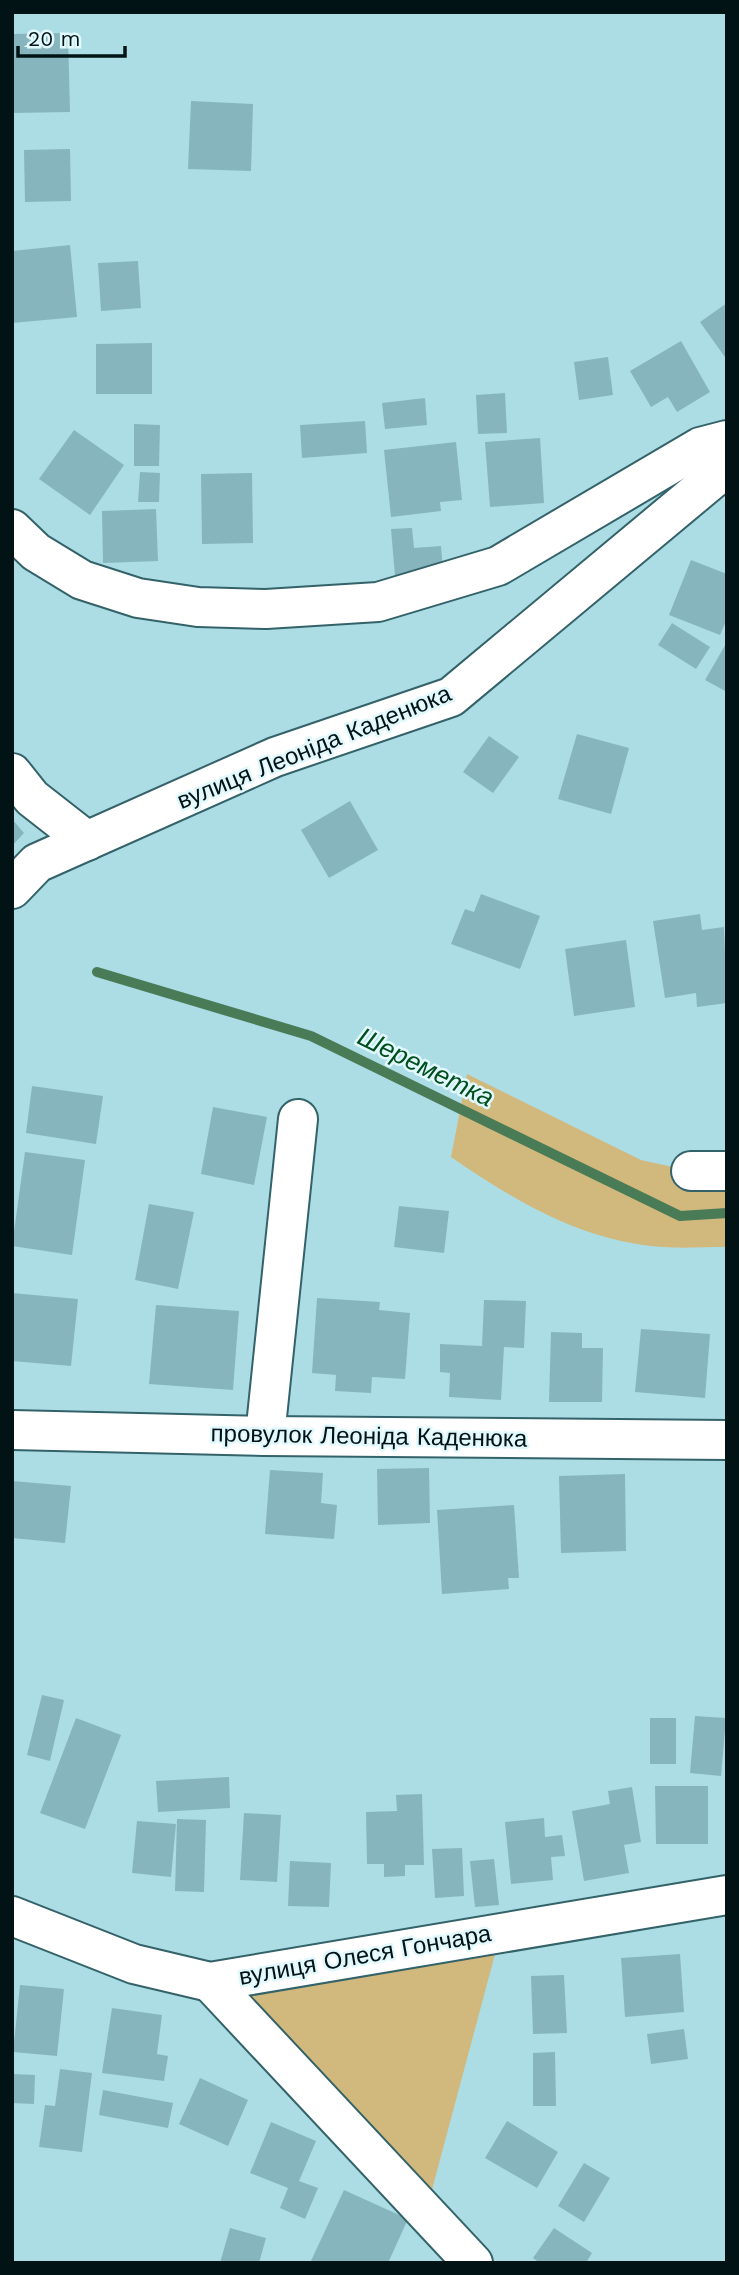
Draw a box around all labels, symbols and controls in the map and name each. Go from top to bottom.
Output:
scale bar [18,14,124,58]
text: 20 m [28,26,80,51]
street label: вулиця Леоніда Каденюка [173,679,456,815]
water label: Шереметка [353,1021,499,1113]
street label: провулок Леоніда Каденюка [210,1419,528,1453]
street label: вулиця Олеся Гончара [237,1919,494,1991]

